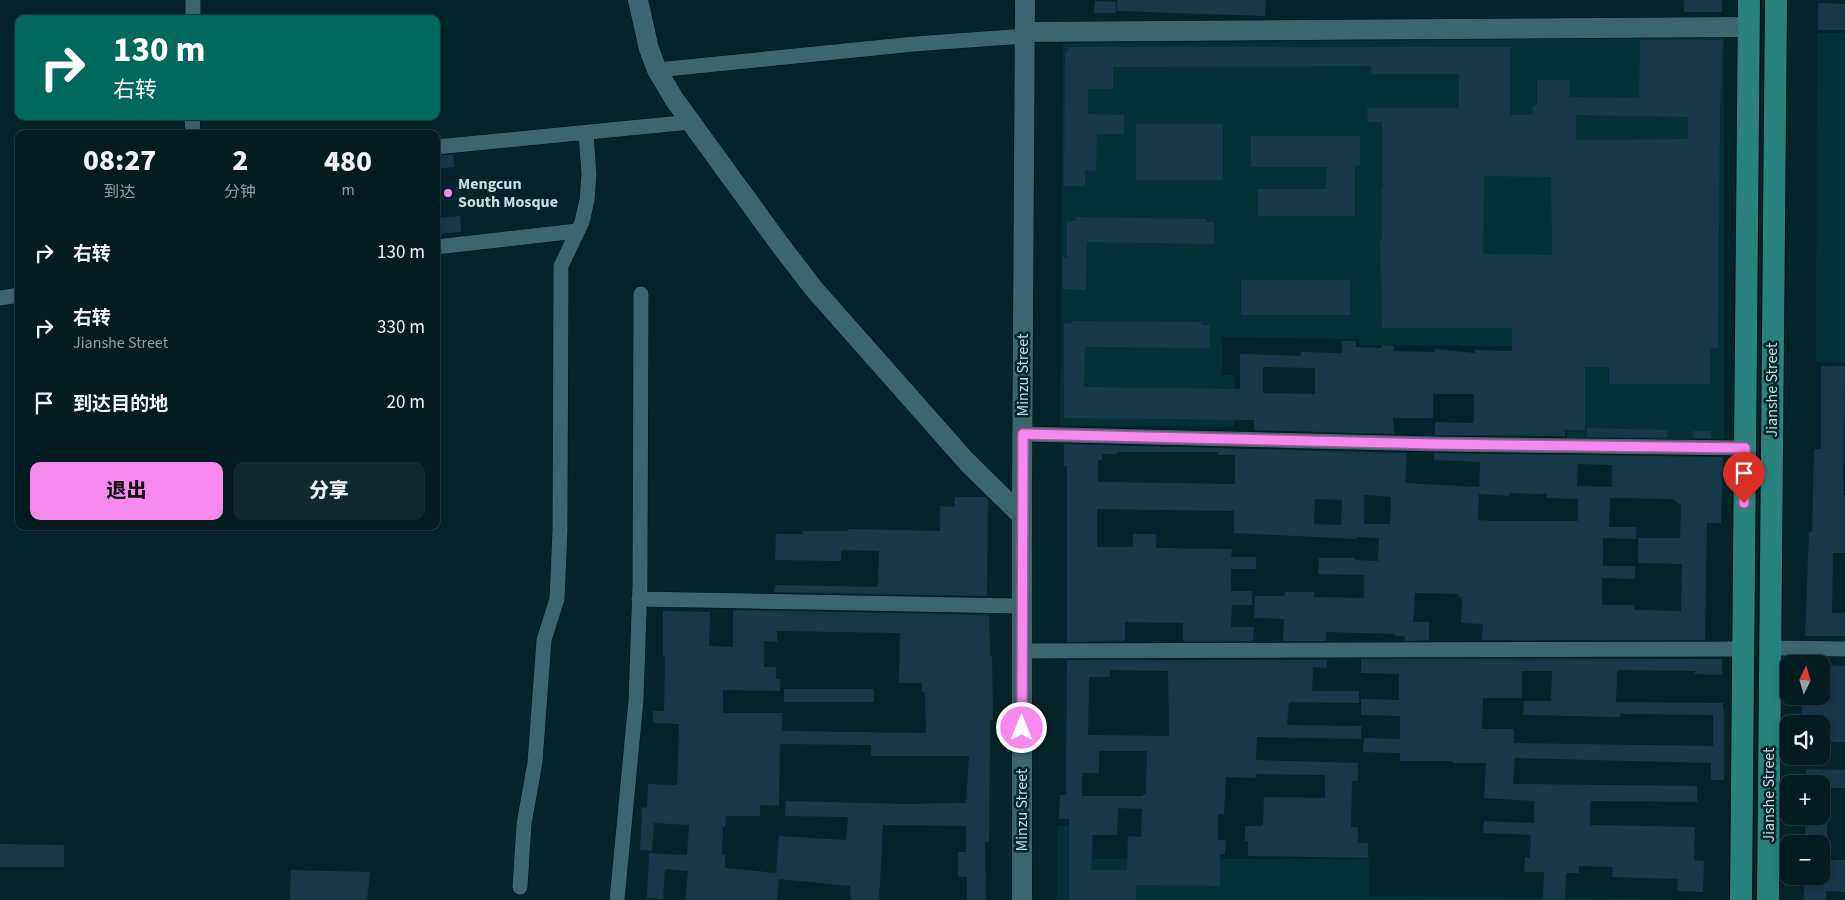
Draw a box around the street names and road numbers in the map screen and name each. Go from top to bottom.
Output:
street label: Minzu Street [1012,333,1034,416]
street label: Jianshe Street [1761,342,1783,438]
street label: Jianshe Street [1758,747,1780,843]
street label: Minzu Street [1011,768,1033,851]

